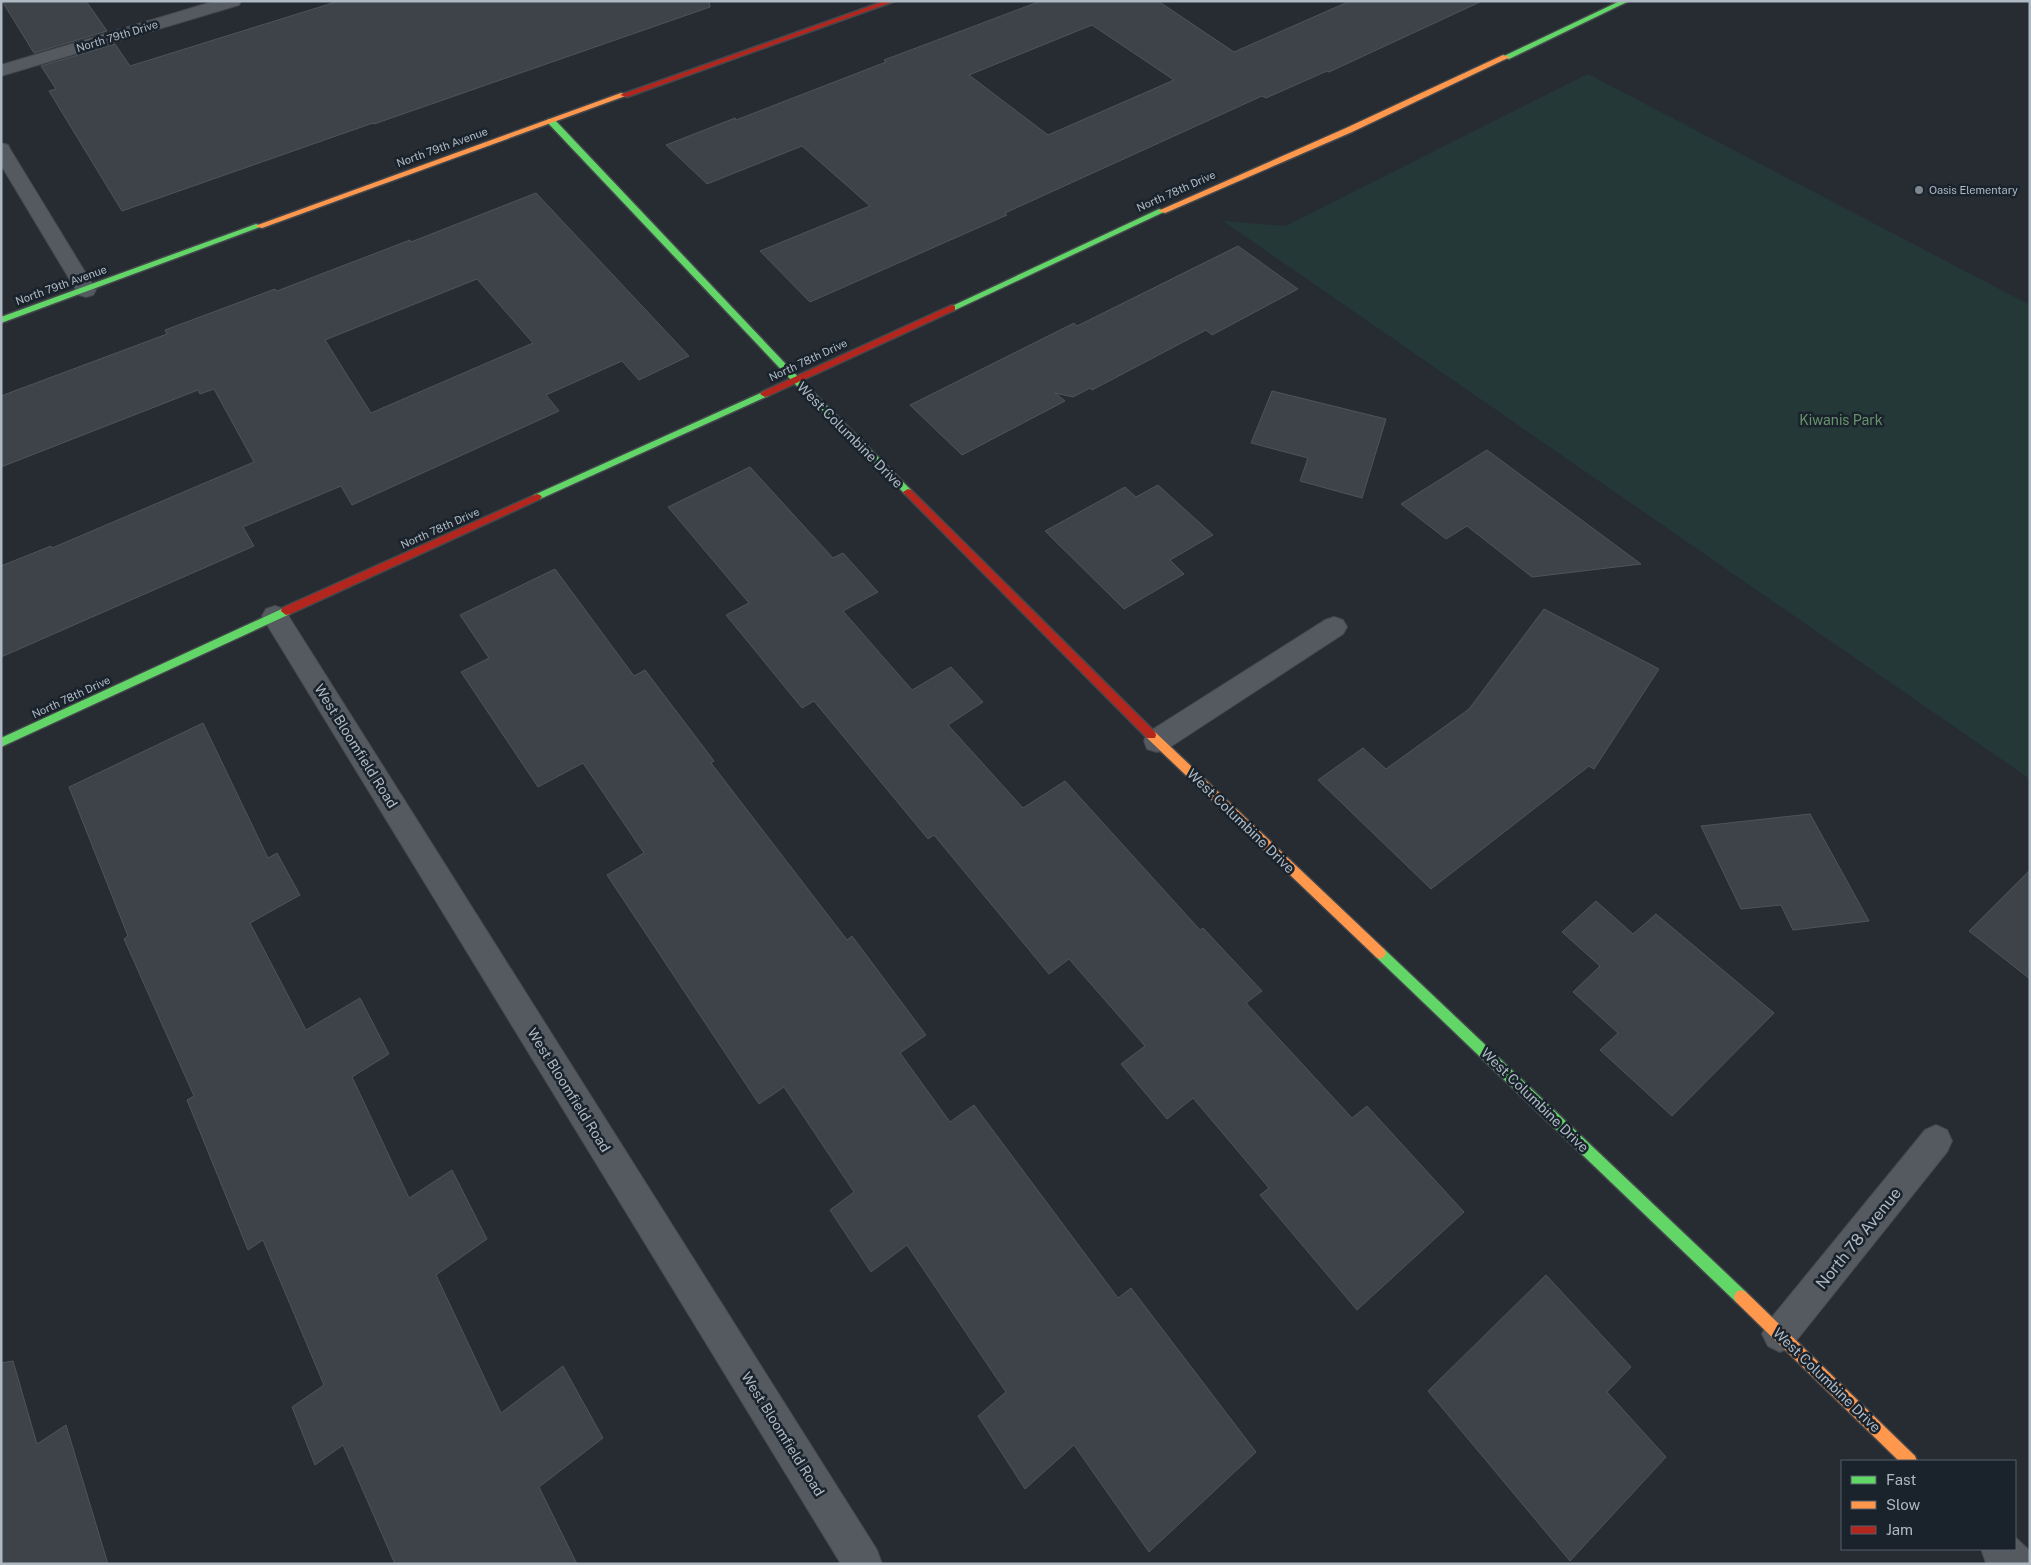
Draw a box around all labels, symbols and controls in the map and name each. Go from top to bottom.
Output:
street label: North 79th Drive [75,18,159,54]
street label: North 79th Avenue [395,125,489,169]
street label: North 78th Drive [1135,168,1217,214]
marker: Oasis Elementary [1913,184,1925,196]
place label: Oasis Elementary [1929,184,2018,196]
street label: North 79th Avenue [14,263,108,307]
street label: North 78th Drive [767,337,849,383]
street label: West Columbine Drive [794,379,906,491]
park label: Kiwanis Park [1799,412,1883,428]
street label: North 78th Drive [399,505,481,551]
street label: North 78th Drive [30,674,112,720]
street label: West Bloomfield Road [311,681,401,811]
street label: West Columbine Drive [1184,766,1298,876]
street label: West Bloomfield Road [524,1025,614,1155]
street label: West Columbine Drive [1478,1045,1592,1155]
street label: North 78 Avenue [1812,1184,1905,1293]
street label: West Columbine Drive [1770,1325,1884,1435]
street label: West Bloomfield Road [738,1369,828,1499]
legend [1841,1460,2016,1550]
text: Fast [1886,1471,1916,1488]
text: Slow [1886,1496,1921,1513]
text: Jam [1886,1521,1913,1538]

